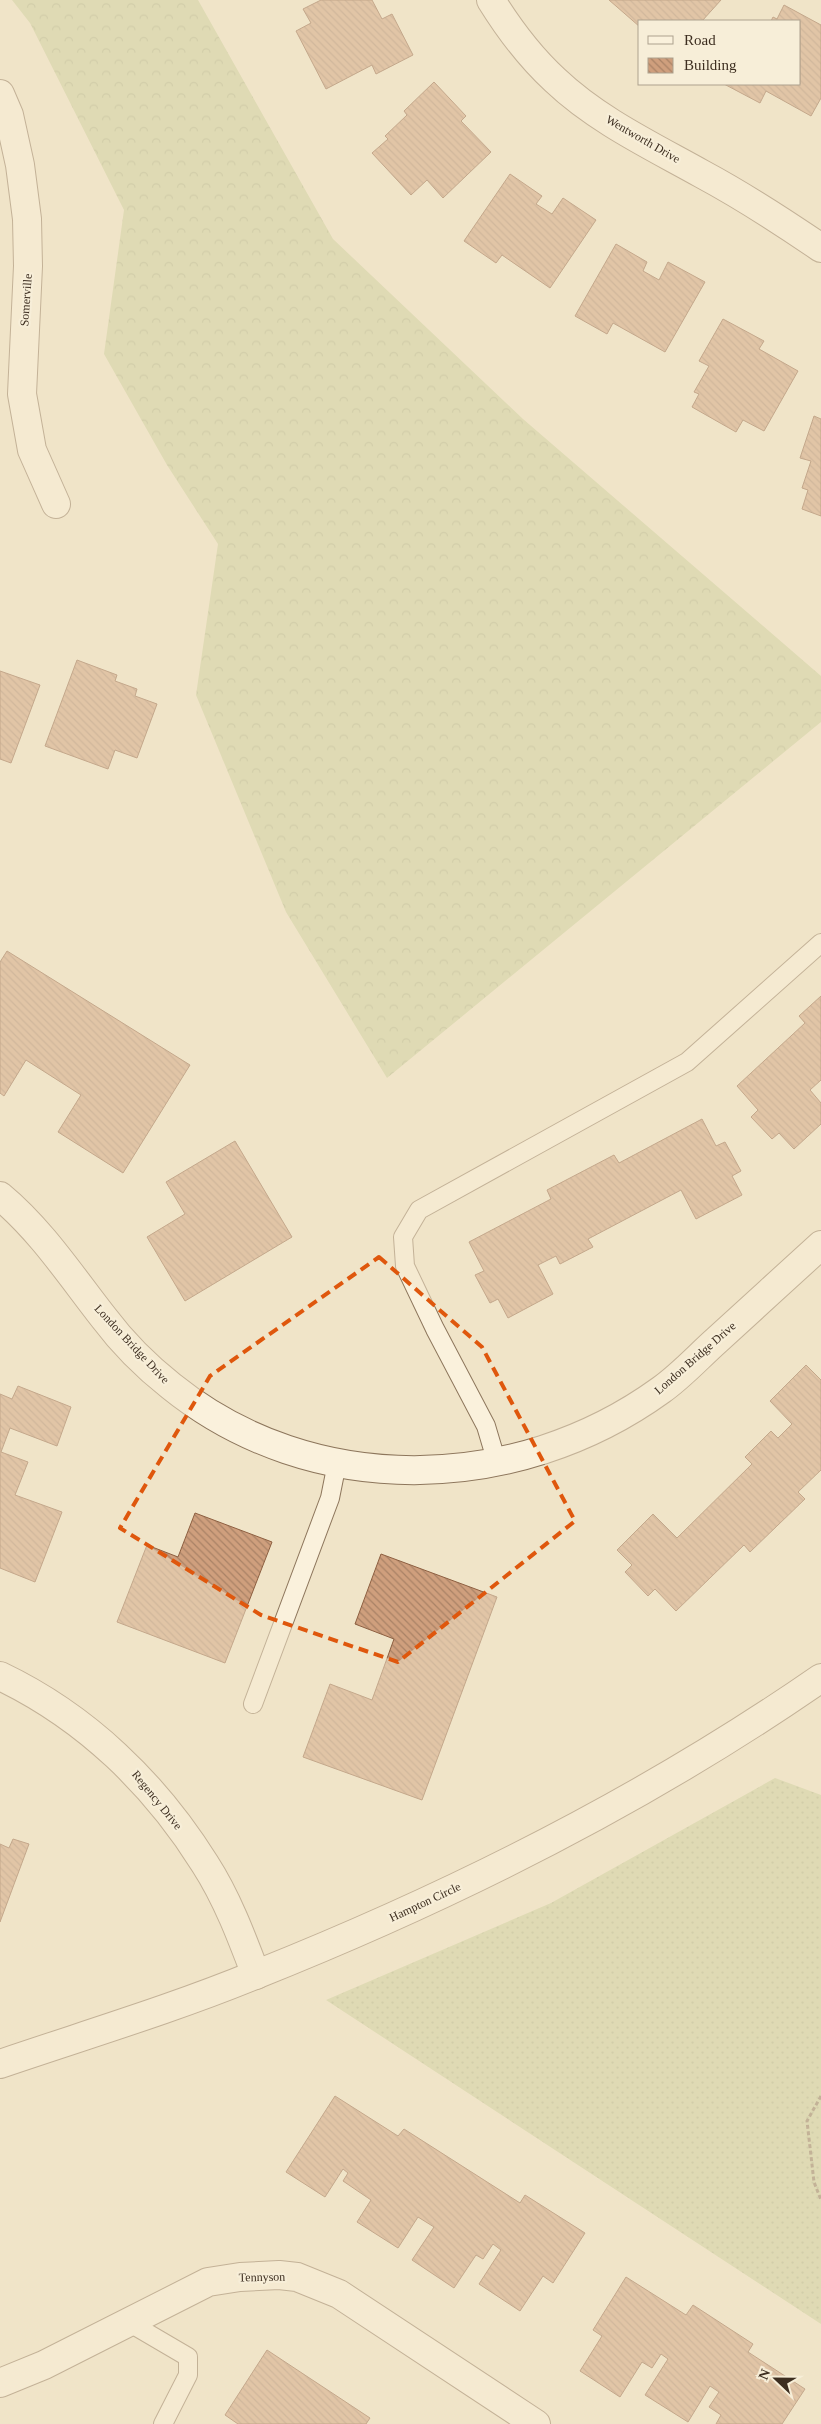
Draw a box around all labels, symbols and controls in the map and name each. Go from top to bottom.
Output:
legend [638,20,801,85]
text: Road [684,32,716,48]
text: Building [684,57,737,73]
street label: Wentworth Drive [603,112,683,166]
street label: Somerville [17,273,35,327]
street label: London Bridge Drive [92,1301,172,1387]
street label: London Bridge Drive [651,1319,739,1397]
street label: Regency Drive [129,1767,185,1833]
street label: Hampton Circle [387,1879,463,1925]
street label: Tennyson [239,2270,285,2284]
north arrow [751,2354,801,2404]
text: N [756,2367,773,2382]

